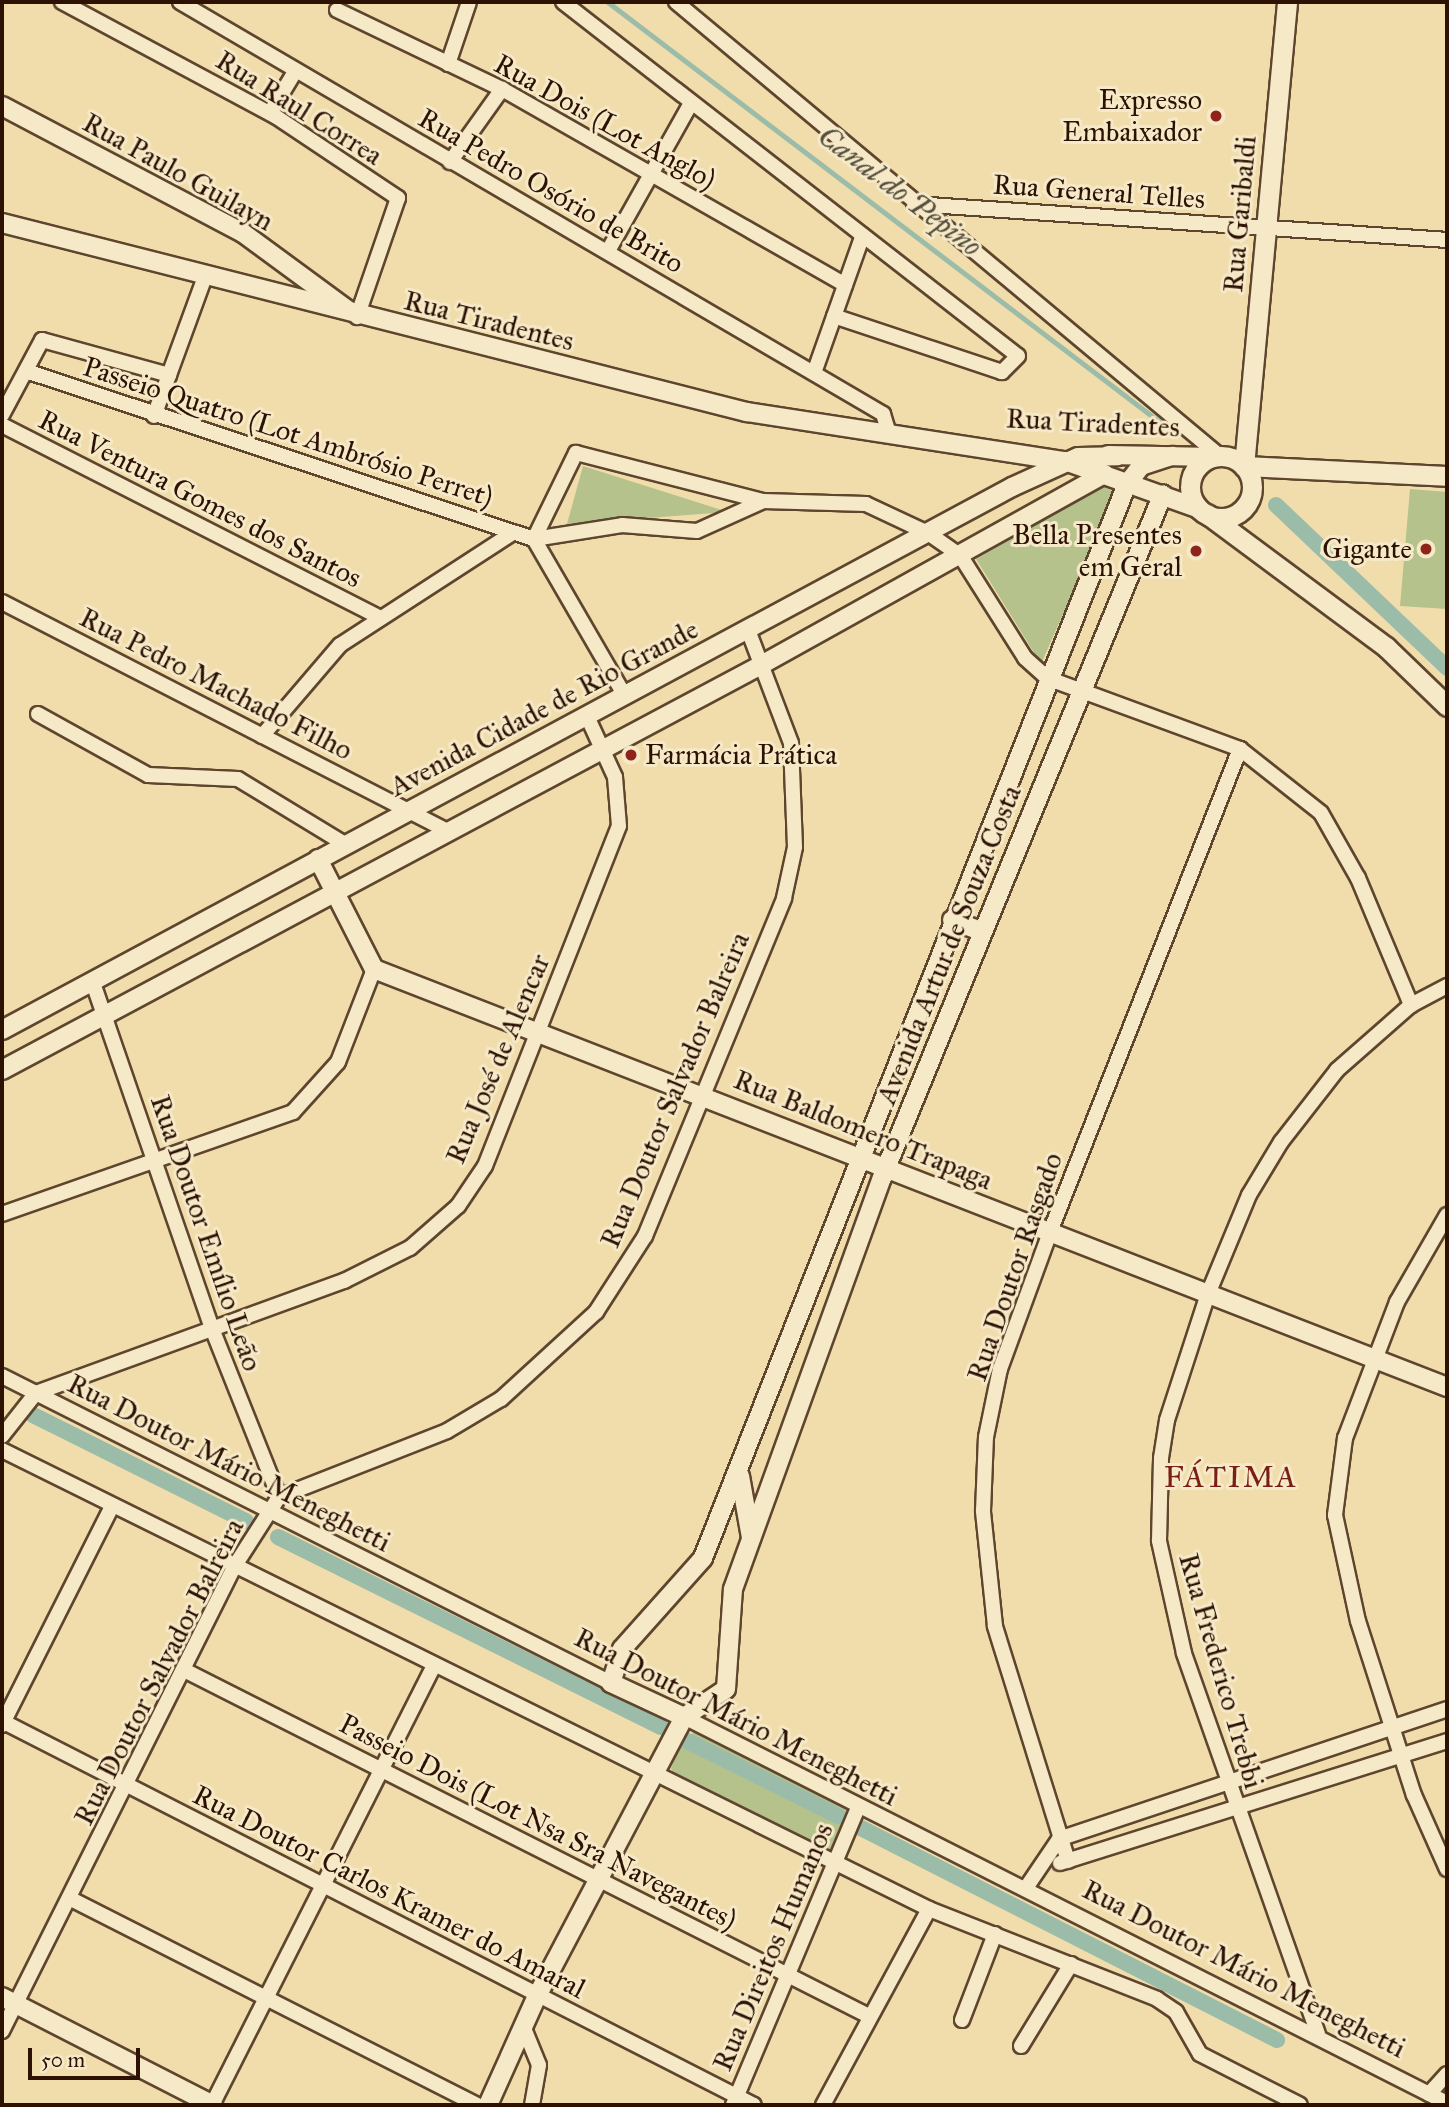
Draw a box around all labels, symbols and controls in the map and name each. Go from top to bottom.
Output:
street label: Rua Raul Correa [210,43,388,173]
street label: Rua Dois (Lot Anglo) [488,47,722,197]
place label: Expresso Embaixador [1062,83,1202,149]
street label: Rua Pedro Osório de Brito [412,101,690,281]
street label: Rua Paulo Guilayn [77,106,279,238]
marker: Expresso Embaixador [1208,108,1224,124]
water label: Canal do Pepino [811,118,989,264]
street label: Rua Garibaldi [1216,134,1264,294]
street label: Rua General Telles [992,168,1206,216]
street label: Rua Tiradentes [401,284,577,358]
street label: Passeio Quatro (Lot Ambrósio Perret) [79,350,497,514]
street label: Rua Tiradentes [1005,402,1181,444]
street label: Rua Ventura Gomes dos Santos [33,403,367,595]
place label: Bella Presentes em Geral [1012,518,1182,584]
place label: Gigante [1322,532,1412,566]
marker: Gigante [1418,541,1434,557]
marker: Bella Presentes em Geral [1188,543,1204,559]
street label: Rua Pedro Machado Filho [74,601,358,767]
street label: Avenida Cidade de Rio Grande [384,612,704,804]
place label: Farmácia Prática [645,738,837,772]
marker: Farmácia Prática [623,747,639,763]
street label: Avenida Artur de Souza Costa [870,781,1028,1109]
street label: Rua Doutor Salvador Balreira [593,927,757,1253]
street label: Rua José de Alencar [439,949,557,1169]
street label: Rua Baldomero Trapaga [729,1063,997,1197]
street label: Rua Doutor Emílio Leão [143,1091,269,1375]
street label: Rua Doutor Rasgado [960,1148,1070,1386]
street label: Rua Doutor Mário Meneghetti [62,1367,396,1559]
district label: FÁTIMA [1165,1459,1297,1495]
street label: Rua Doutor Salvador Balreira [67,1513,251,1831]
street label: Rua Frederico Trebbi [1171,1550,1271,1792]
street label: Rua Doutor Mário Meneghetti [569,1621,903,1813]
street label: Passeio Dois (Lot Nsa Sra Navegantes) [334,1707,742,1937]
street label: Rua Doutor Carlos Kramer do Amaral [187,1778,591,2006]
street label: Rua Direitos Humanos [706,1818,840,2076]
street label: Rua Doutor Mário Meneghetti [1077,1873,1411,2065]
scale bar [32,2034,144,2078]
text: 50 m [41,2047,85,2073]

